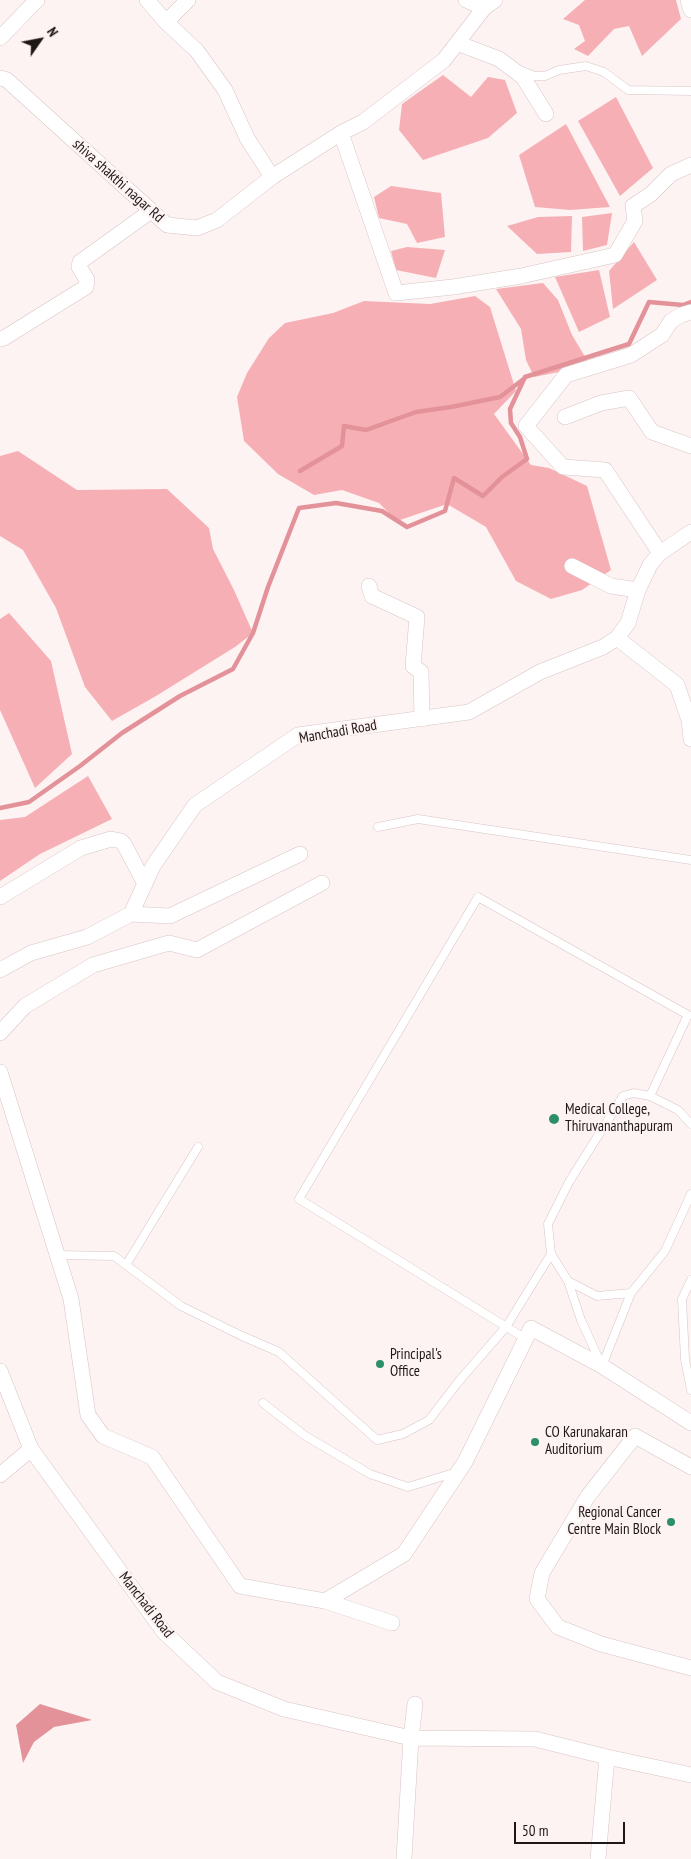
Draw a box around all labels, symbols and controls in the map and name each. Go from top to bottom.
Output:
north arrow [15,15,65,65]
text: N [43,24,62,40]
street label: shiva shakthi nagar Rd [69,135,167,227]
street label: Manchadi Road [298,716,378,748]
place label: Medical College, Thiruvananthapuram [565,1101,673,1136]
marker: Medical College, Thiruvananthapuram [547,1112,561,1126]
place label: Principal's Office [390,1346,442,1381]
marker: Principal's Office [374,1358,386,1370]
place label: CO Karunakaran Auditorium [545,1424,628,1459]
marker: CO Karunakaran Auditorium [529,1436,541,1448]
place label: Regional Cancer Centre Main Block [567,1504,661,1539]
marker: Regional Cancer Centre Main Block [665,1516,677,1528]
street label: Manchadi Road [115,1568,177,1642]
scale bar [516,1812,627,1844]
text: 50 m [522,1821,548,1840]

